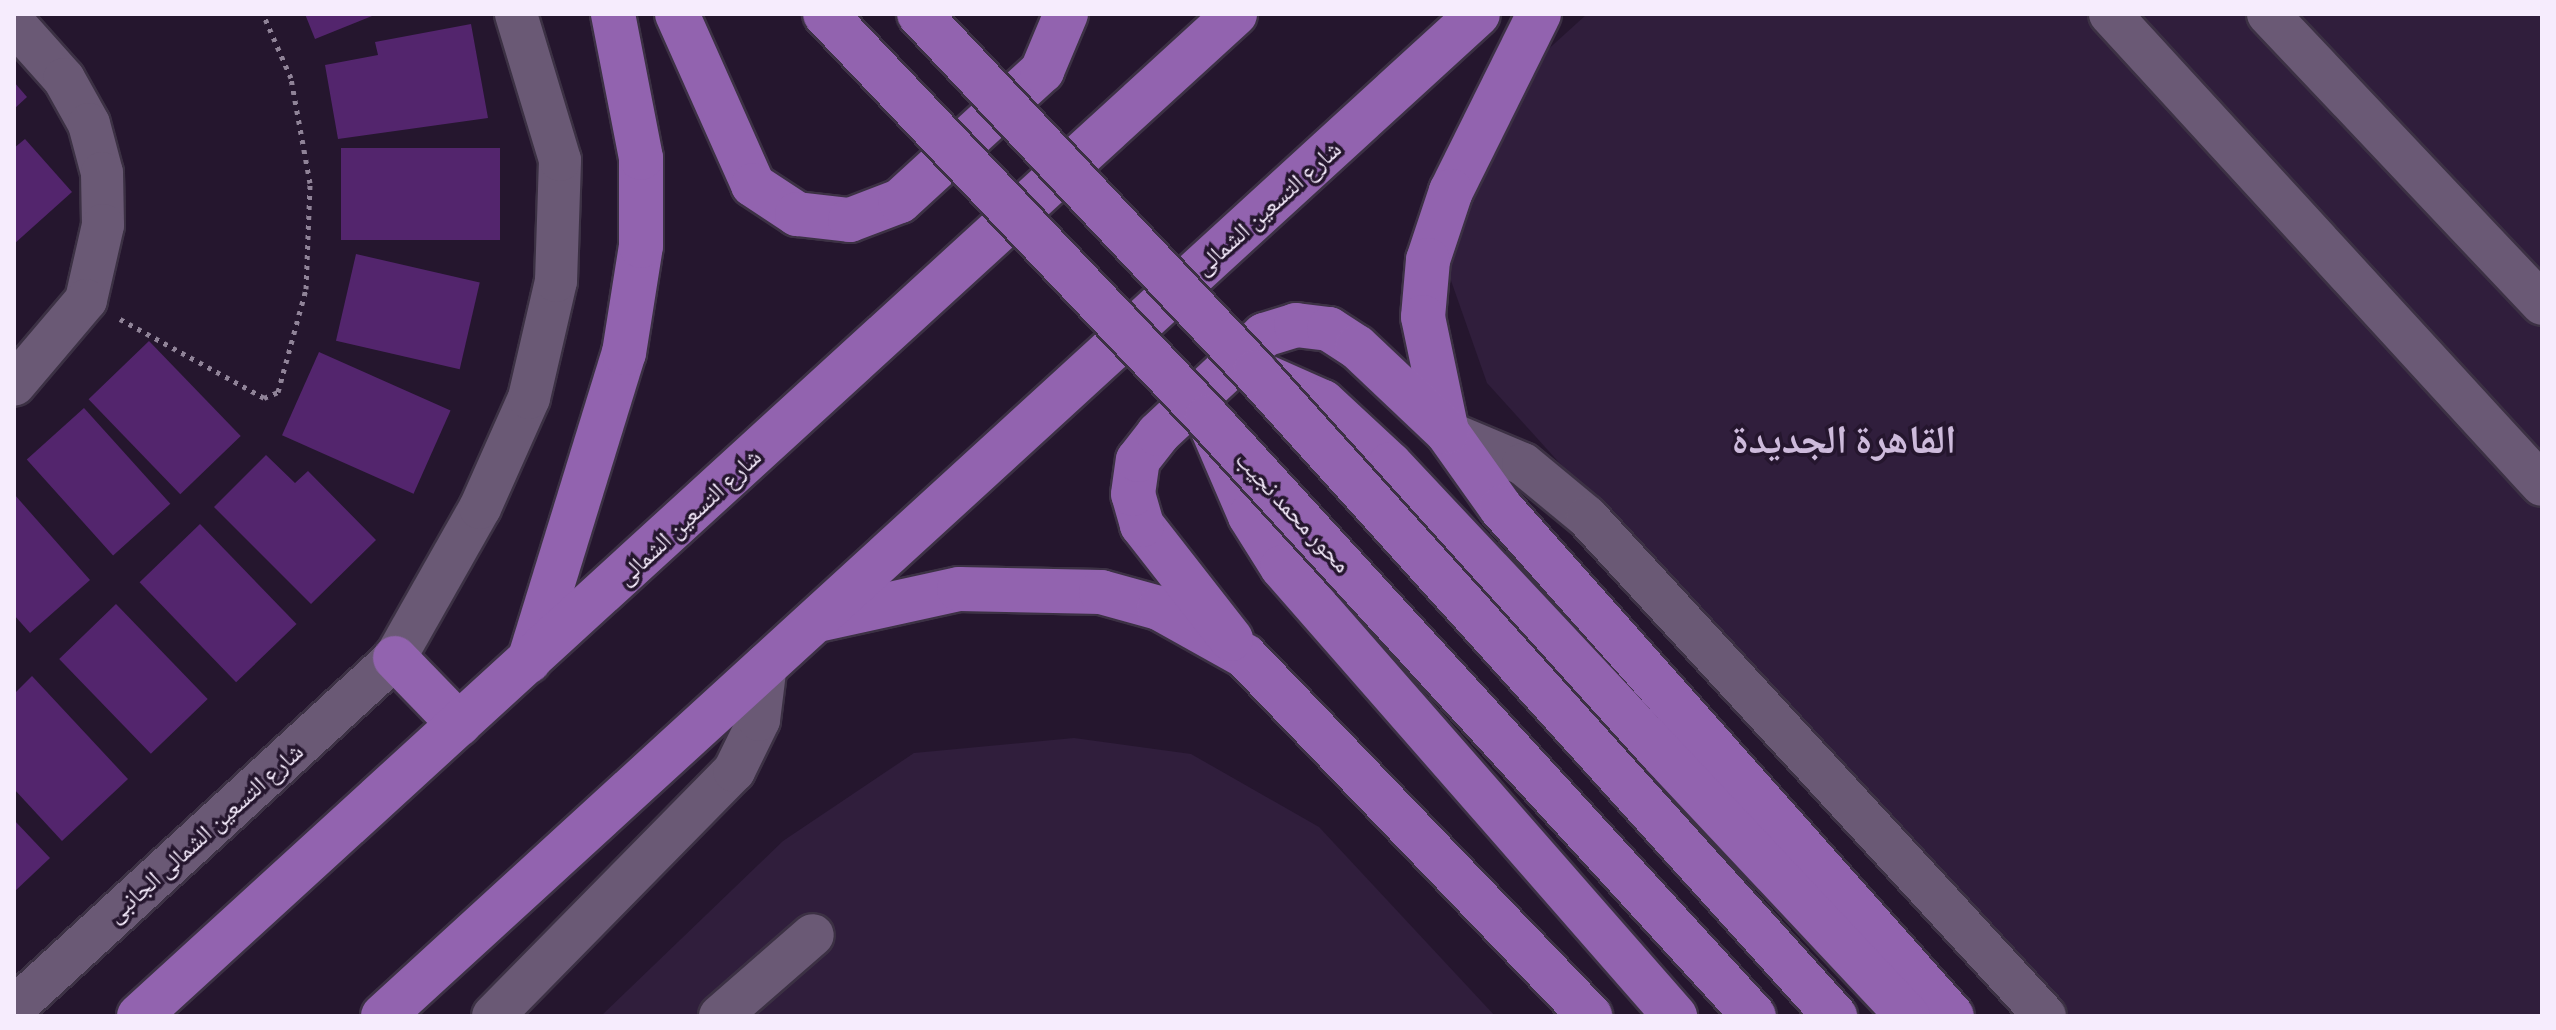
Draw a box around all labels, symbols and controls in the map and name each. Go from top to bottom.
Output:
street label: شارع التسعين الشمالى [1188,134,1346,280]
district label: القاهرة الجديدة [1732,413,1956,461]
street label: شارع التسعين الشمالى [610,442,766,590]
street label: محور محمد نجيب [1230,444,1358,578]
street label: شارع التسعين الشمالى الجانبى [100,736,308,928]

